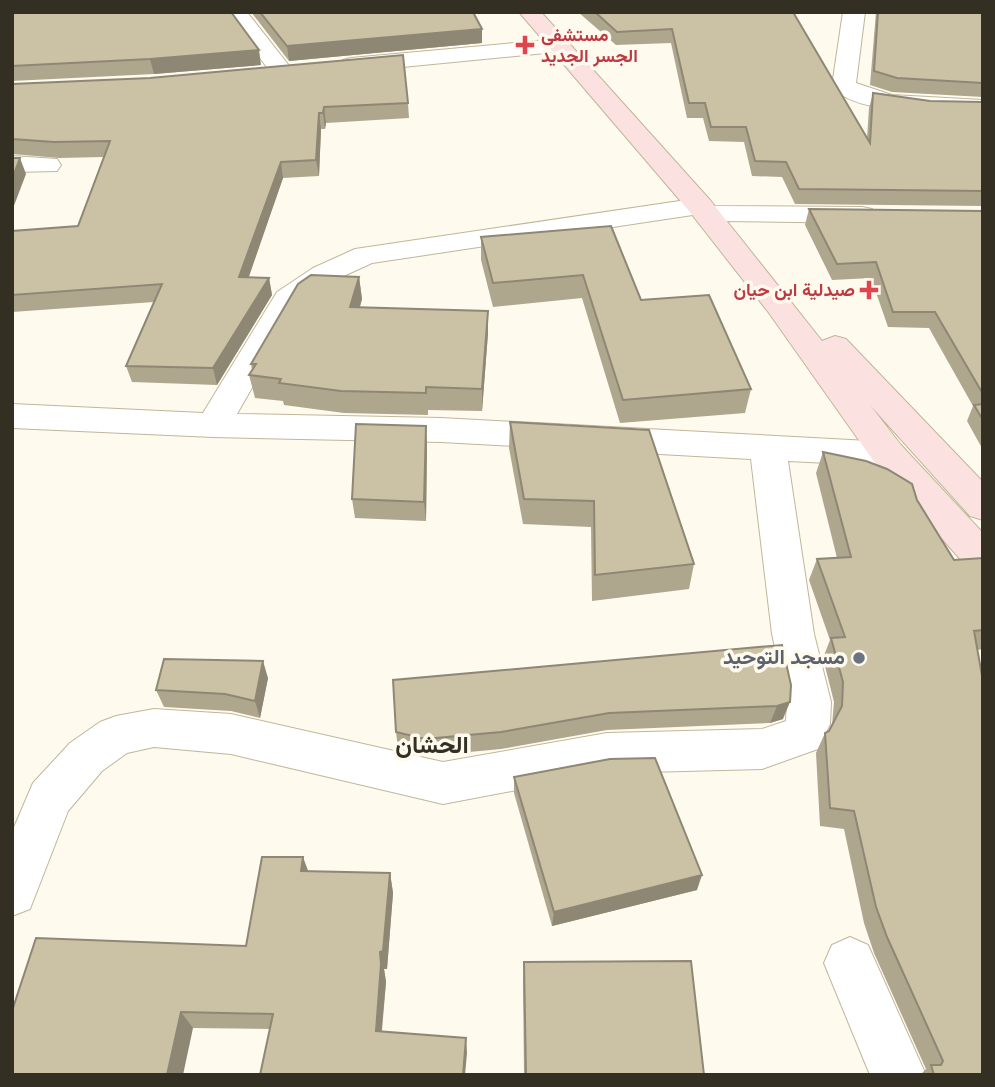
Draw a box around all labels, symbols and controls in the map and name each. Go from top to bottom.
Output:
place label: مستشفى الجسر الجديد [541,22,638,70]
marker: مستشفى الجسر الجديد [515,35,535,55]
place label: صيدلية ابن حيان [733,277,855,304]
marker: صيدلية ابن حيان [861,282,877,298]
place label: مسجد التوحيد [723,642,845,674]
marker: مسجد التوحيد [851,650,867,666]
district label: الحشان [395,728,469,764]

